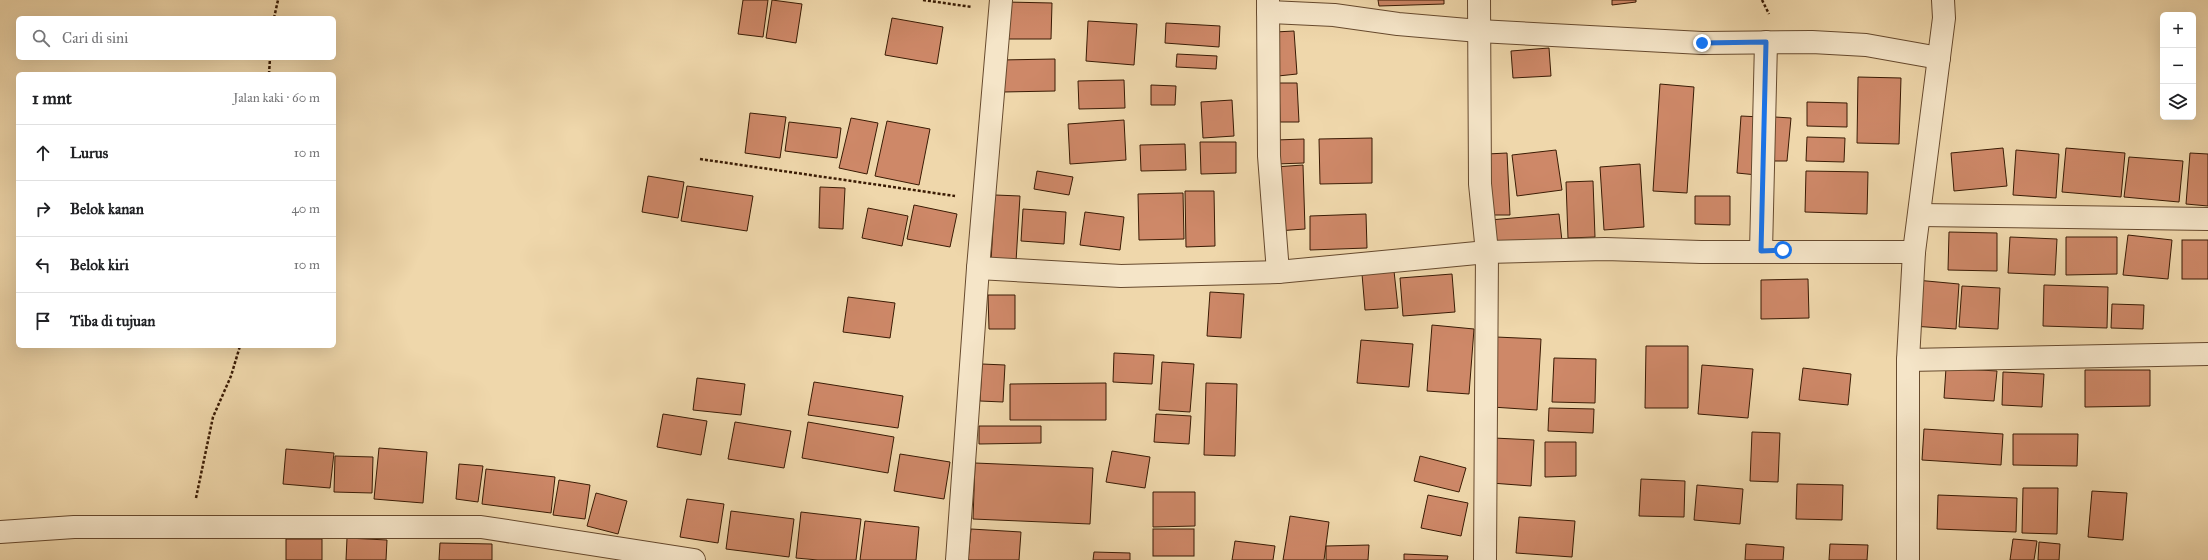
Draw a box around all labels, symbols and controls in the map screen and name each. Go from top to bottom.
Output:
map controls [2160,12,2196,120]
button: + [2160,12,2196,48]
search box [16,16,336,60]
icon: search [30,27,52,49]
text: Cari di sini [62,29,128,47]
route end [1693,34,1711,52]
button: − [2160,48,2196,84]
button: layers [2160,84,2196,120]
text: 1 mnt [32,88,72,109]
text: Jalan kaki · 60 m [233,90,320,106]
icon: ahead [32,142,54,164]
text: Lurus [70,144,108,162]
text: 10 m [294,145,320,161]
icon: right [32,198,54,220]
text: Belok kanan [70,200,144,218]
text: 40 m [291,201,320,217]
route start [1774,241,1792,259]
icon: left [32,254,54,276]
text: Belok kiri [70,256,129,274]
text: 10 m [294,257,320,273]
icon: arrive [32,310,54,332]
text: Tiba di tujuan [70,312,155,330]

